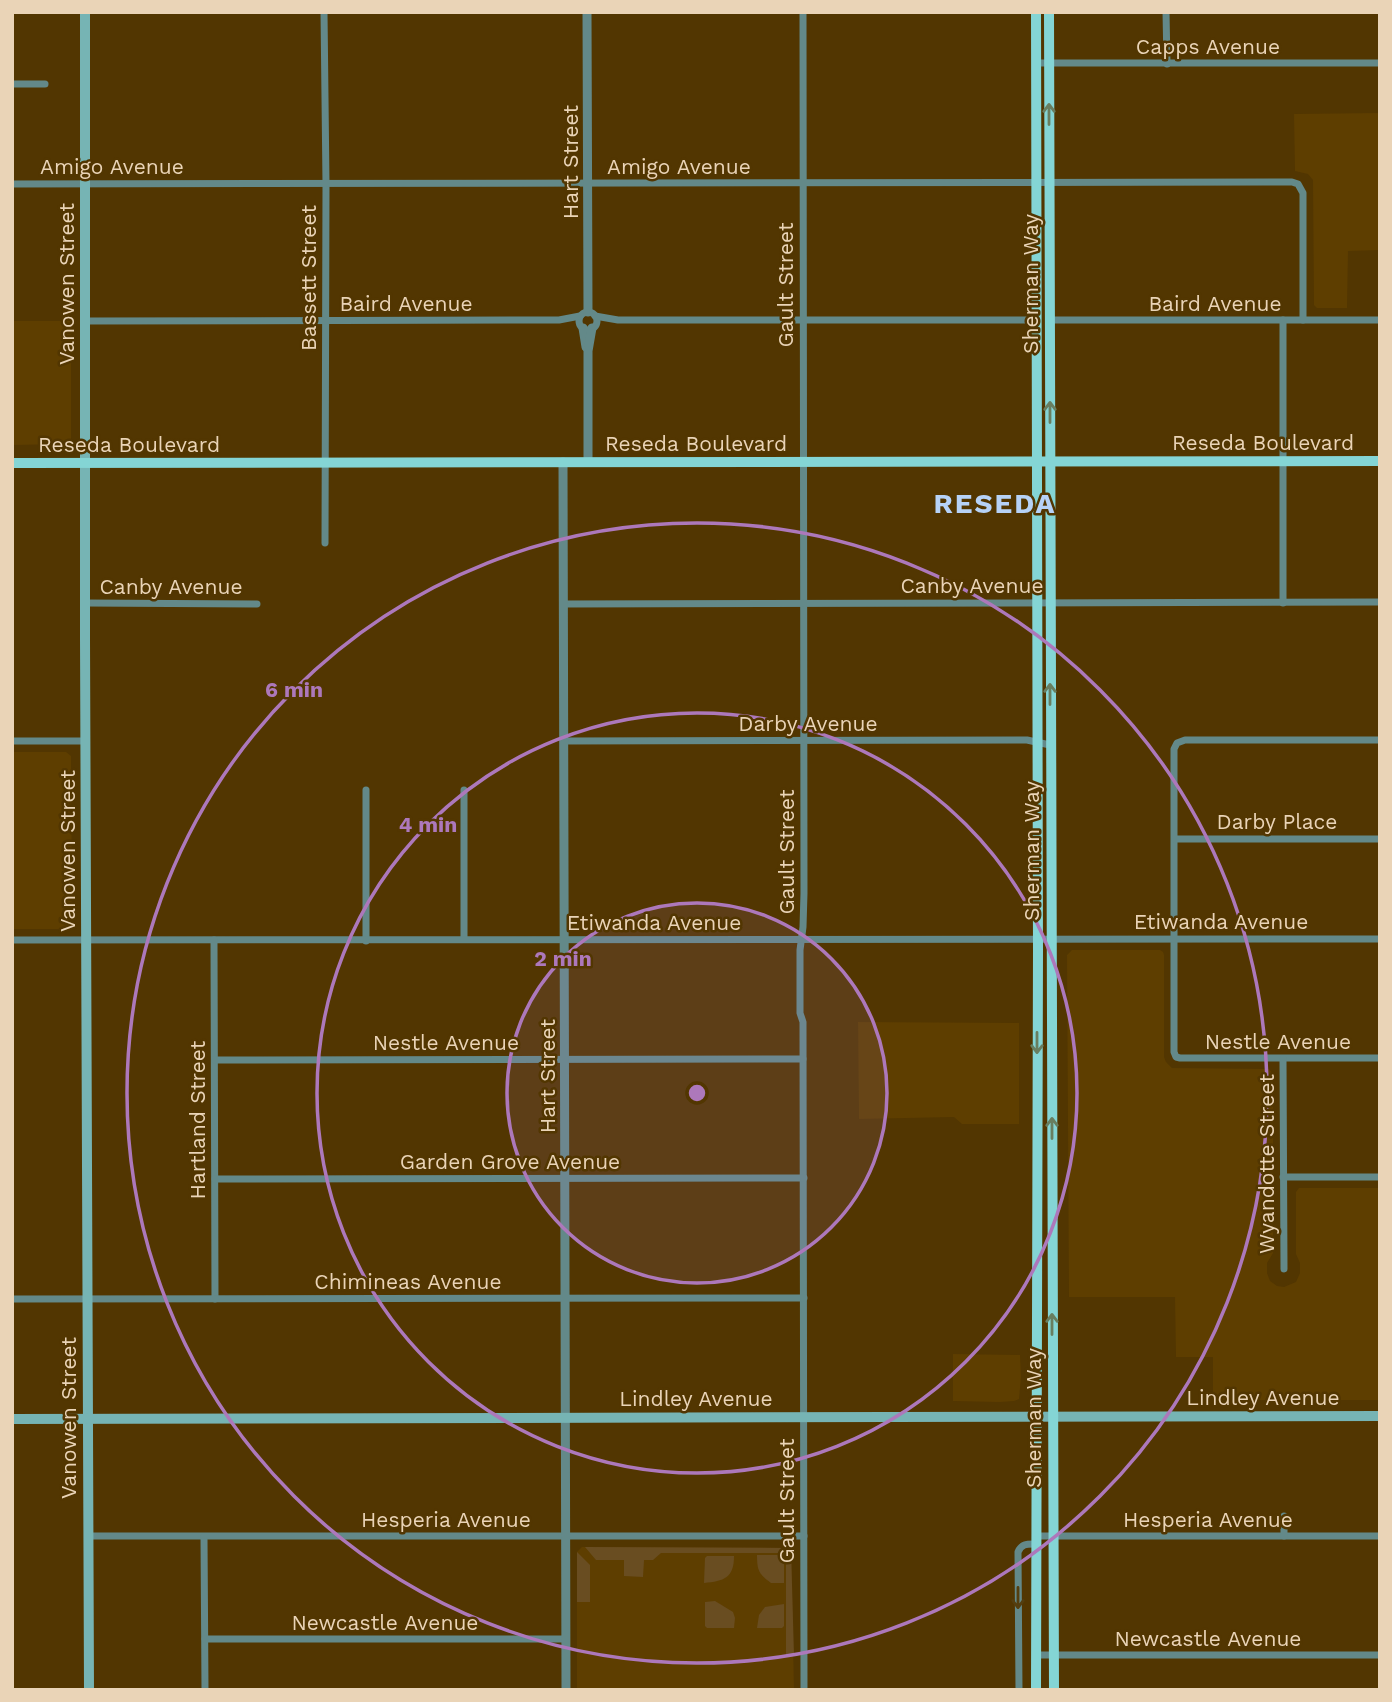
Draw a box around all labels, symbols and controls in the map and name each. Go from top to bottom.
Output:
street label: Capps Avenue [1136,34,1280,59]
one-way arrow [1042,103,1056,126]
street label: Hart Street [558,105,583,219]
street label: Amigo Avenue [40,154,184,179]
street label: Amigo Avenue [607,154,751,179]
street label: Vanowen Street [54,203,79,365]
street label: Bassett Street [296,205,321,351]
street label: Sherman Way [1018,214,1043,354]
street label: Gault Street [773,222,798,348]
street label: Baird Avenue [339,291,473,316]
street label: Baird Avenue [1148,291,1282,316]
one-way arrow [1043,401,1057,424]
street label: Reseda Boulevard [1172,430,1354,455]
street label: Reseda Boulevard [605,431,787,456]
street label: Reseda Boulevard [38,432,220,457]
district label: RESEDA [933,487,1057,520]
street label: Canby Avenue [900,573,1044,598]
street label: Canby Avenue [99,574,243,599]
text: 6 min [265,677,323,702]
one-way arrow [1043,683,1057,706]
street label: Darby Avenue [738,711,878,736]
street label: Vanowen Street [55,770,80,932]
street label: Sherman Way [1019,781,1044,921]
street label: Gault Street [774,789,799,915]
street label: Darby Place [1217,809,1337,834]
text: 4 min [399,812,457,837]
street label: Etiwanda Avenue [1134,909,1308,934]
street label: Etiwanda Avenue [567,910,741,935]
text: 2 min [534,946,592,971]
street label: Hart Street [535,1019,560,1133]
street label: Nestle Avenue [1205,1029,1351,1054]
street label: Nestle Avenue [373,1030,519,1055]
one-way arrow [1030,1032,1044,1055]
street label: Hartland Street [185,1040,210,1199]
street label: Wyandotte Street [1254,1074,1279,1254]
centre of rings [685,1081,709,1105]
one-way arrow [1045,1117,1059,1140]
street label: Garden Grove Avenue [400,1149,620,1174]
street label: Chimineas Avenue [314,1269,502,1294]
one-way arrow [1045,1313,1059,1336]
street label: Vanowen Street [56,1337,81,1499]
street label: Sherman Way [1021,1348,1046,1488]
street label: Lindley Avenue [1186,1385,1340,1410]
street label: Lindley Avenue [619,1386,773,1411]
street label: Gault Street [774,1438,799,1564]
street label: Hesperia Avenue [361,1507,531,1532]
street label: Hesperia Avenue [1123,1507,1293,1532]
one-way arrow [1011,1586,1025,1609]
street label: Newcastle Avenue [292,1610,478,1635]
street label: Newcastle Avenue [1115,1626,1301,1651]

